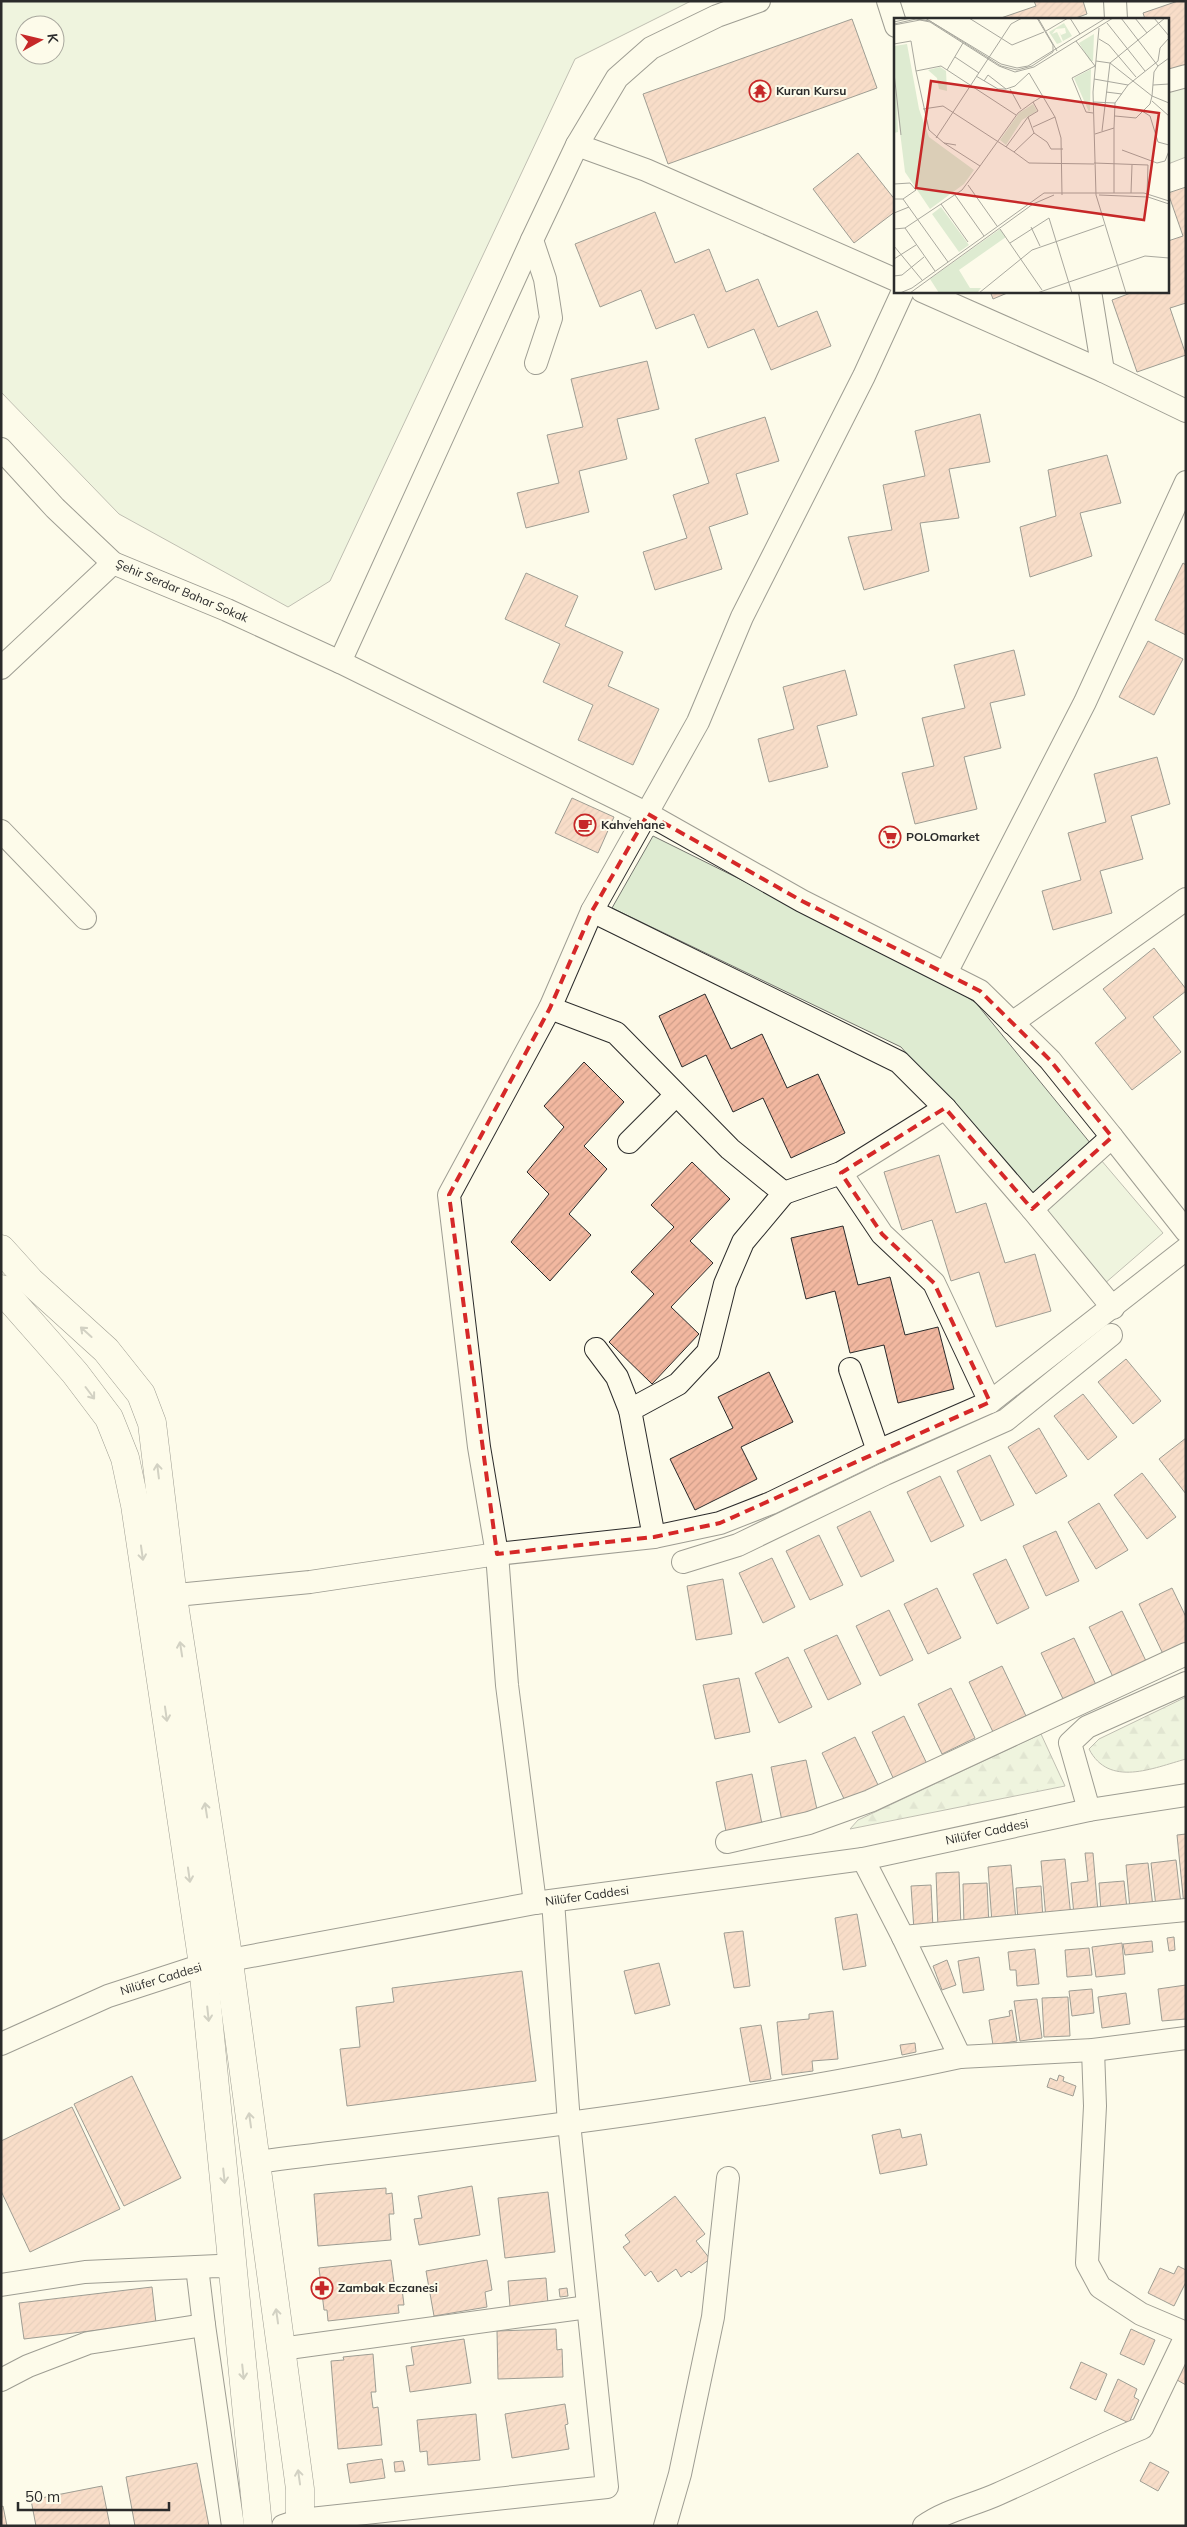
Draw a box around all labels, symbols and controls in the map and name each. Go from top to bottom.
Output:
north arrow [15,15,65,65]
inset map [894,18,1170,292]
text: K [43,32,63,45]
temple icon: Kuran Kursu [748,79,772,103]
place label: Kuran Kursu [776,83,847,98]
street label: Şehir Serdar Bahar Sokak [114,556,251,626]
cafe icon: Kahvehane [573,813,597,837]
place label: Kahvehane [601,817,666,832]
supermarket icon: POLOmarket [878,825,902,849]
place label: POLOmarket [906,829,980,844]
one-way arrow [79,1326,92,1337]
one-way arrow [85,1386,95,1400]
one-way arrow [153,1463,163,1479]
one-way arrow [137,1545,147,1561]
one-way arrow [176,1642,186,1658]
one-way arrow [161,1706,171,1722]
one-way arrow [201,1802,211,1818]
street label: Nilüfer Caddesi [944,1815,1030,1848]
one-way arrow [185,1866,195,1882]
street label: Nilüfer Caddesi [544,1882,630,1909]
street label: Nilüfer Caddesi [118,1959,204,1998]
one-way arrow [203,2006,212,2022]
one-way arrow [245,2113,255,2129]
one-way arrow [219,2167,229,2183]
pharmacy icon: Zambak Eczanesi [310,2276,334,2300]
place label: Zambak Eczanesi [338,2280,438,2295]
one-way arrow [272,2309,282,2325]
one-way arrow [238,2364,248,2380]
one-way arrow [294,2470,304,2486]
scale bar [18,2480,169,2512]
text: 50 m [25,2487,60,2506]

